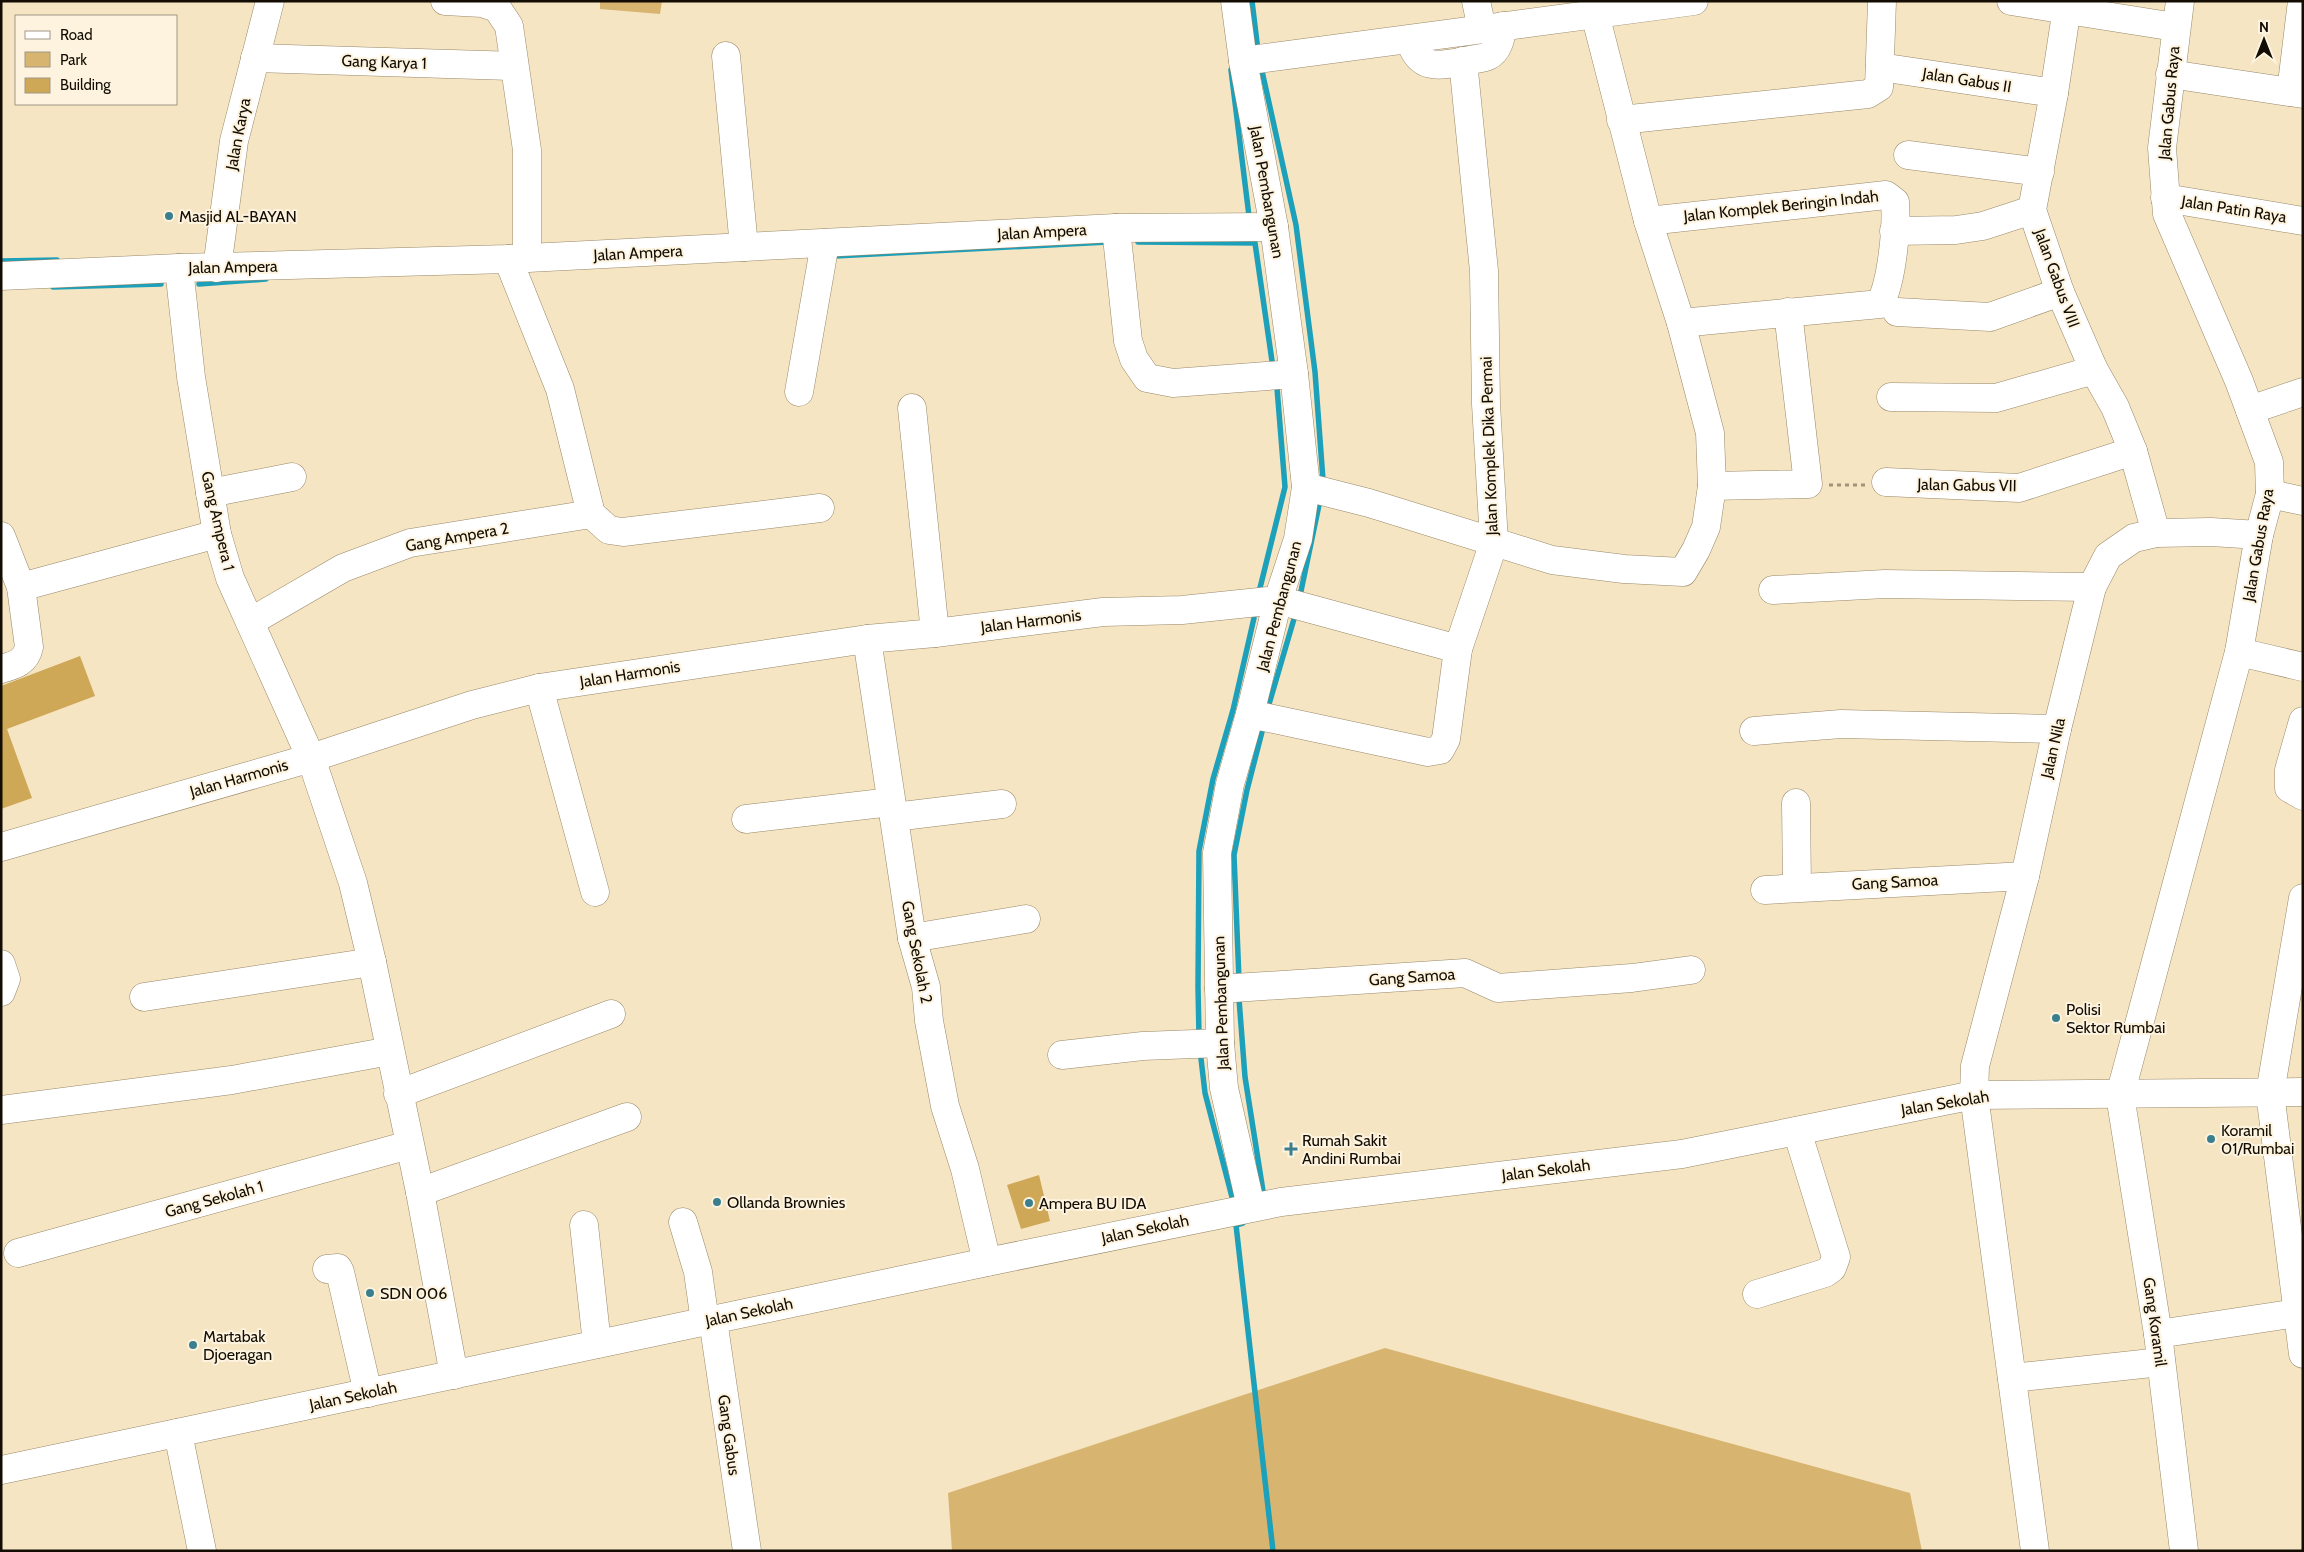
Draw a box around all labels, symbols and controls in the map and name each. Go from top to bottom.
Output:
legend [15,15,178,105]
north arrow [2239,15,2289,65]
text: N [2259,18,2269,36]
text: Road [60,26,93,44]
street label: Jalan Gabus Raya [2154,45,2183,162]
text: Park [60,51,87,69]
street label: Gang Karya 1 [341,51,427,73]
street label: Jalan Gabus II [1920,63,2013,96]
text: Building [60,76,111,94]
street label: Jalan Karya [222,96,254,173]
street label: Jalan Pembangunan [1246,123,1288,260]
street label: Jalan Komplek Beringin Indah [1682,186,1879,226]
street label: Jalan Patin Raya [2179,191,2288,227]
place label: Masjid AL-BAYAN [179,207,297,226]
marker: Masjid AL-BAYAN [163,210,175,222]
street label: Jalan Ampera [996,220,1087,244]
street label: Jalan Gabus VIII [2030,225,2084,330]
street label: Jalan Ampera [592,241,683,265]
street label: Jalan Ampera [187,257,278,277]
street label: Jalan Komplek Dika Permai [1476,356,1502,537]
street label: Gang Ampera 1 [197,469,239,573]
street label: Jalan Gabus VII [1916,475,2017,495]
street label: Jalan Gabus Raya [2239,487,2277,604]
street label: Gang Ampera 2 [404,519,510,555]
street label: Jalan Pembangunan [1252,539,1306,674]
street label: Jalan Harmonis [979,605,1083,637]
street label: Jalan Harmonis [578,657,682,691]
street label: Jalan Nila [2037,716,2069,781]
street label: Jalan Harmonis [187,755,291,801]
street label: Gang Samoa [1851,870,1939,894]
street label: Gang Sekolah 2 [898,899,936,1005]
street label: Jalan Pembangunan [1209,936,1233,1071]
street label: Gang Samoa [1368,964,1456,989]
place label: Polisi Sektor Rumbai [2066,1000,2165,1037]
marker: Polisi Sektor Rumbai [2050,1012,2062,1024]
street label: Jalan Sekolah [1899,1087,1990,1119]
place label: Koramil 01/Rumbai [2221,1121,2294,1158]
place label: Rumah Sakit Andini Rumbai [1302,1131,1401,1168]
marker: Koramil 01/Rumbai [2205,1133,2217,1145]
marker: Rumah Sakit Andini Rumbai [1284,1142,1298,1156]
street label: Jalan Sekolah [1500,1155,1591,1185]
street label: Gang Sekolah 1 [163,1177,265,1221]
place label: Ollanda Brownies [727,1193,846,1212]
place label: Ampera BU IDA [1039,1194,1146,1213]
marker: Ollanda Brownies [711,1196,723,1208]
marker: Ampera BU IDA [1023,1197,1035,1209]
street label: Jalan Sekolah [1099,1210,1190,1248]
street label: Gang Koramil [2139,1276,2171,1368]
place label: SDN 006 [380,1284,447,1303]
marker: SDN 006 [364,1287,376,1299]
street label: Jalan Sekolah [703,1293,794,1331]
place label: Martabak Djoeragan [203,1327,272,1364]
marker: Martabak Djoeragan [187,1339,199,1351]
street label: Jalan Sekolah [307,1377,398,1415]
street label: Gang Gabus [714,1393,744,1477]

